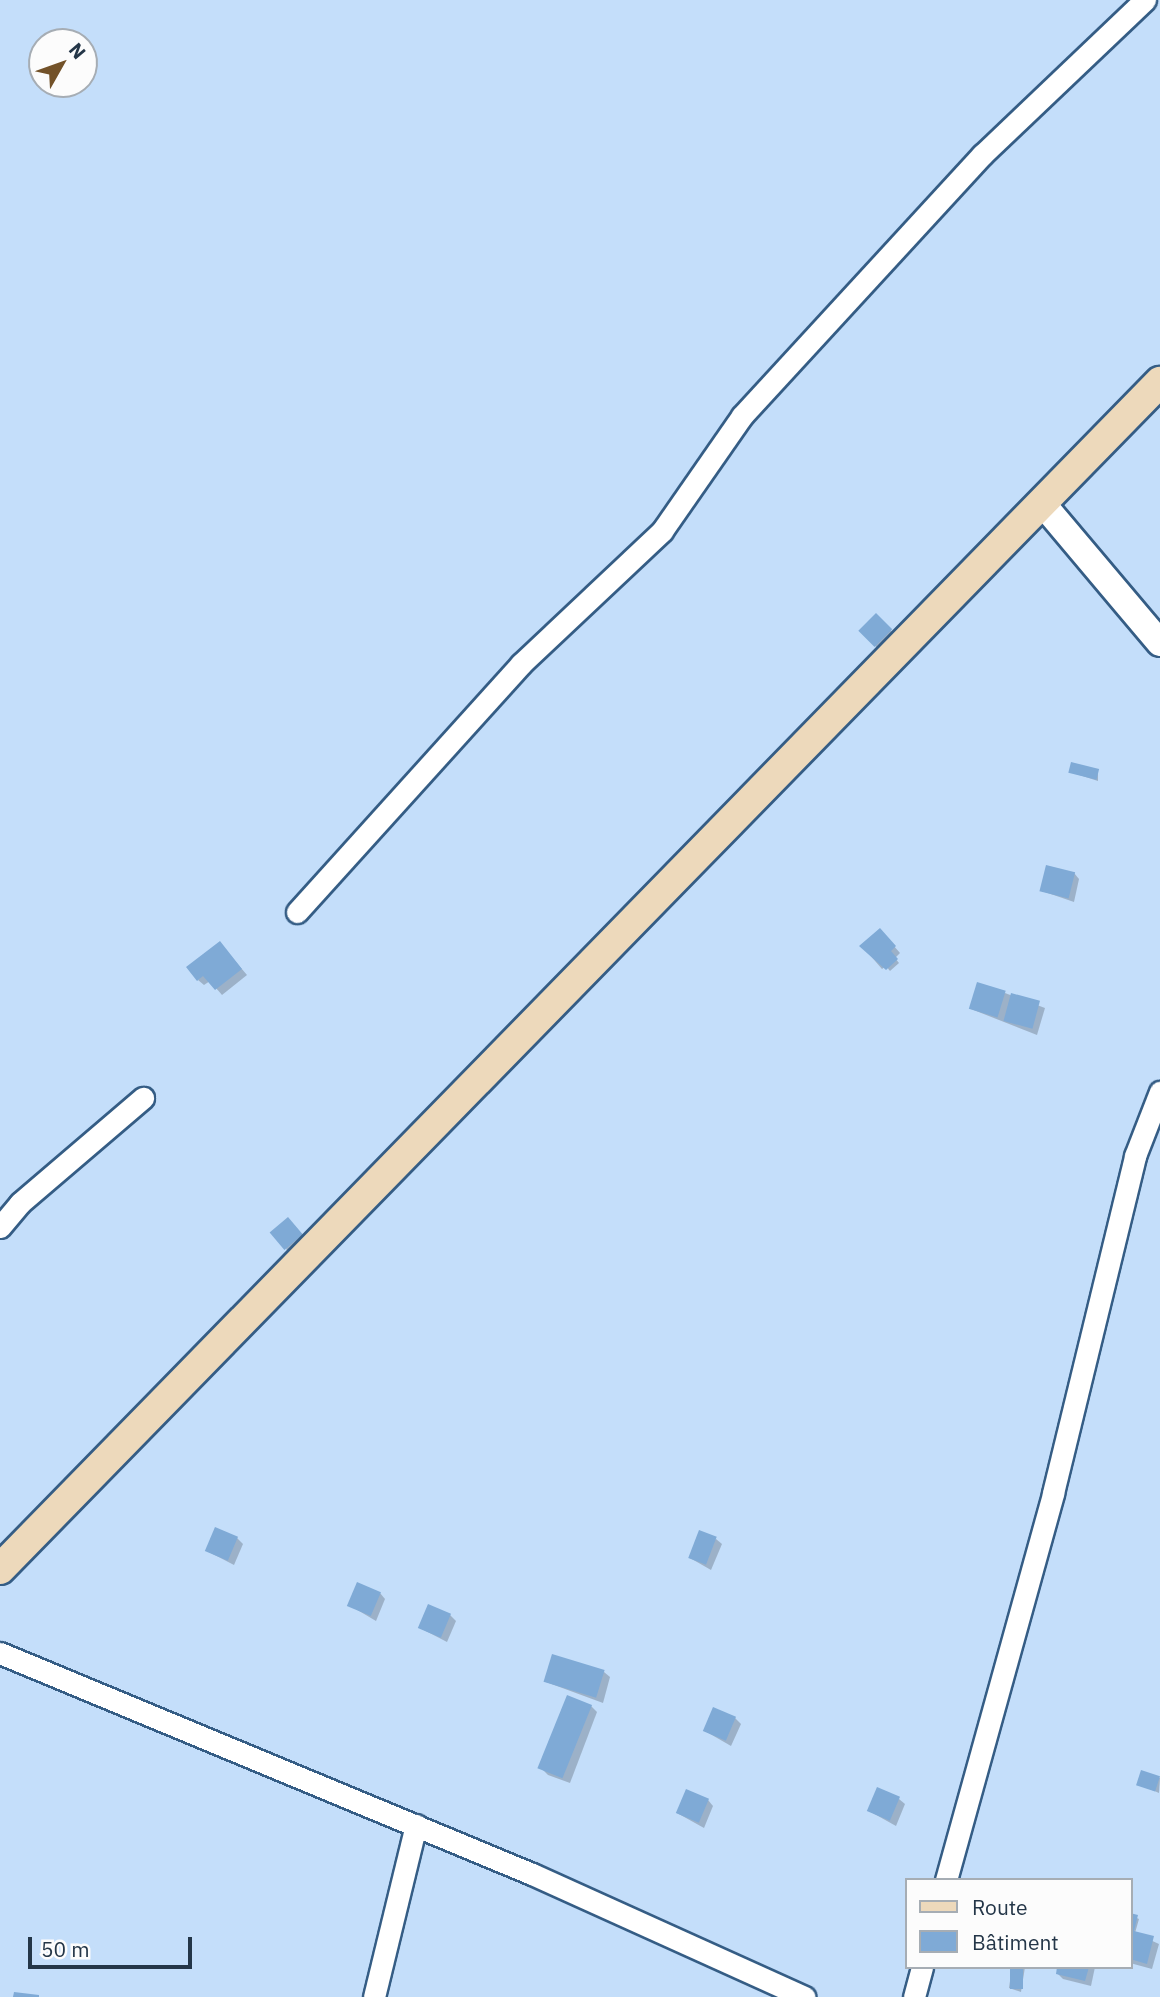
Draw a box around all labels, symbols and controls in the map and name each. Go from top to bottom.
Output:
north arrow [28,28,98,98]
text: N [64,38,91,64]
legend [904,1878,1132,1969]
text: Route [972,1893,1028,1921]
scale bar [32,1924,196,1968]
text: Bâtiment [972,1928,1059,1956]
text: 50 m [41,1935,90,1963]

